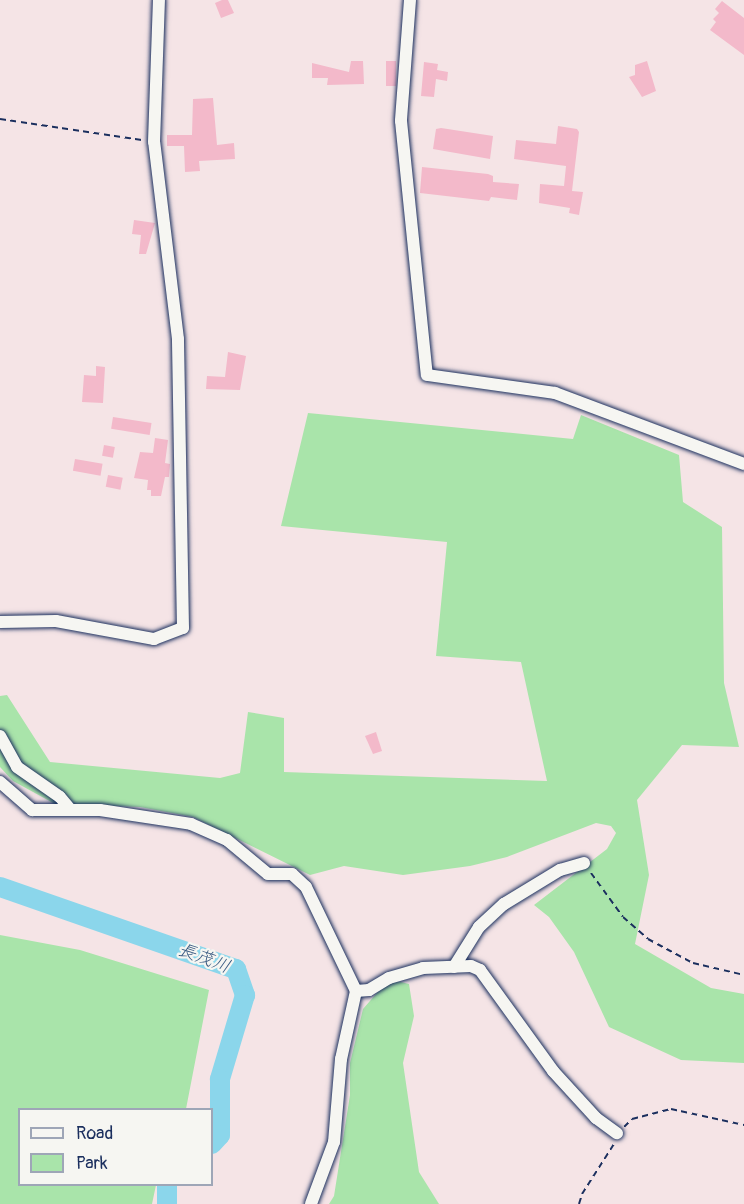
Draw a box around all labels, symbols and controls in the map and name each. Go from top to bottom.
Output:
water label: 長茂川 [175,939,233,979]
legend [18,1108,213,1186]
text: Road [76,1122,113,1145]
text: Park [76,1152,108,1175]

